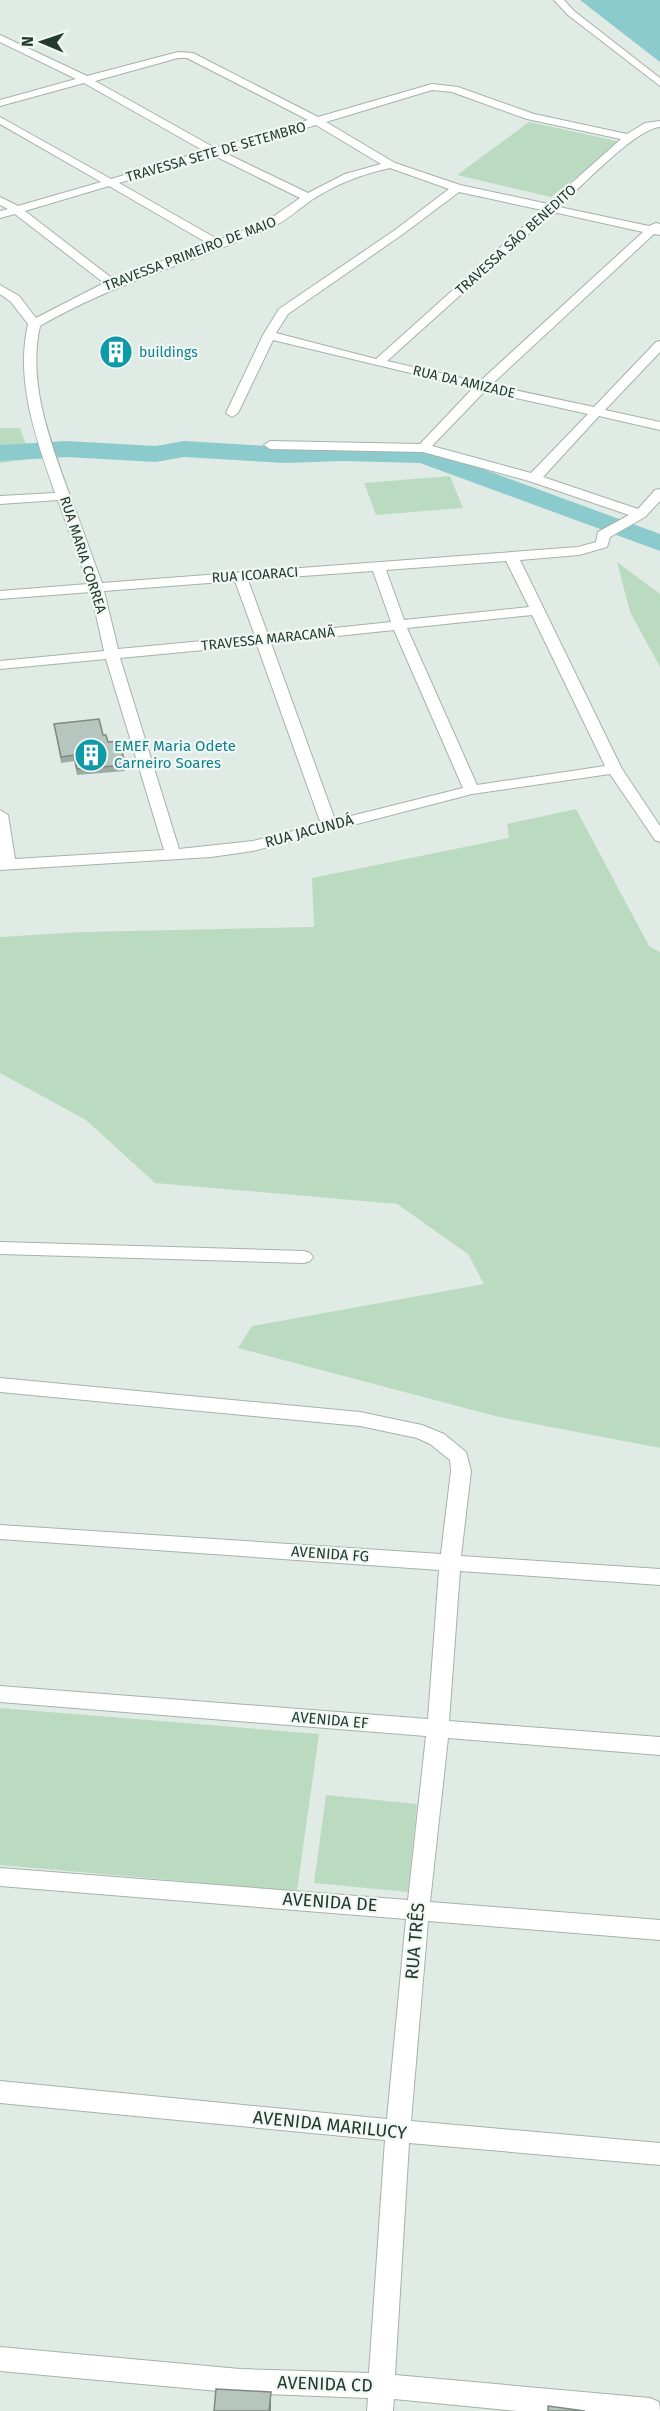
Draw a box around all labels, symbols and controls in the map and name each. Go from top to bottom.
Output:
north arrow [12,12,72,72]
text: N [18,36,37,47]
street label: TRAVESSA SETE DE SETEMBRO [124,118,308,186]
street label: TRAVESSA SÃO BENEDITO [452,181,580,299]
street label: TRAVESSA PRIMEIRO DE MAIO [101,213,279,295]
building icon: buildings [98,334,134,370]
place label: buildings [139,344,198,361]
street label: RUA DA AMIZADE [411,362,517,402]
street label: RUA MARIA CORREA [56,494,110,616]
street label: RUA ICOARACI [211,563,299,587]
street label: TRAVESSA MARACANÃ [200,624,336,654]
building icon: EMEF Maria Odete Carneiro Soares [73,737,109,773]
place label: EMEF Maria Odete Carneiro Soares [114,737,236,772]
street label: RUA JACUNDÁ [263,810,356,851]
street label: AVENIDA FG [290,1542,370,1566]
street label: AVENIDA EF [291,1708,369,1732]
street label: AVENIDA DE [282,1888,378,1916]
street label: RUA TRÊS [401,1901,429,1980]
street label: AVENIDA MARILUCY [252,2106,408,2144]
street label: AVENIDA CD [277,2371,373,2397]

